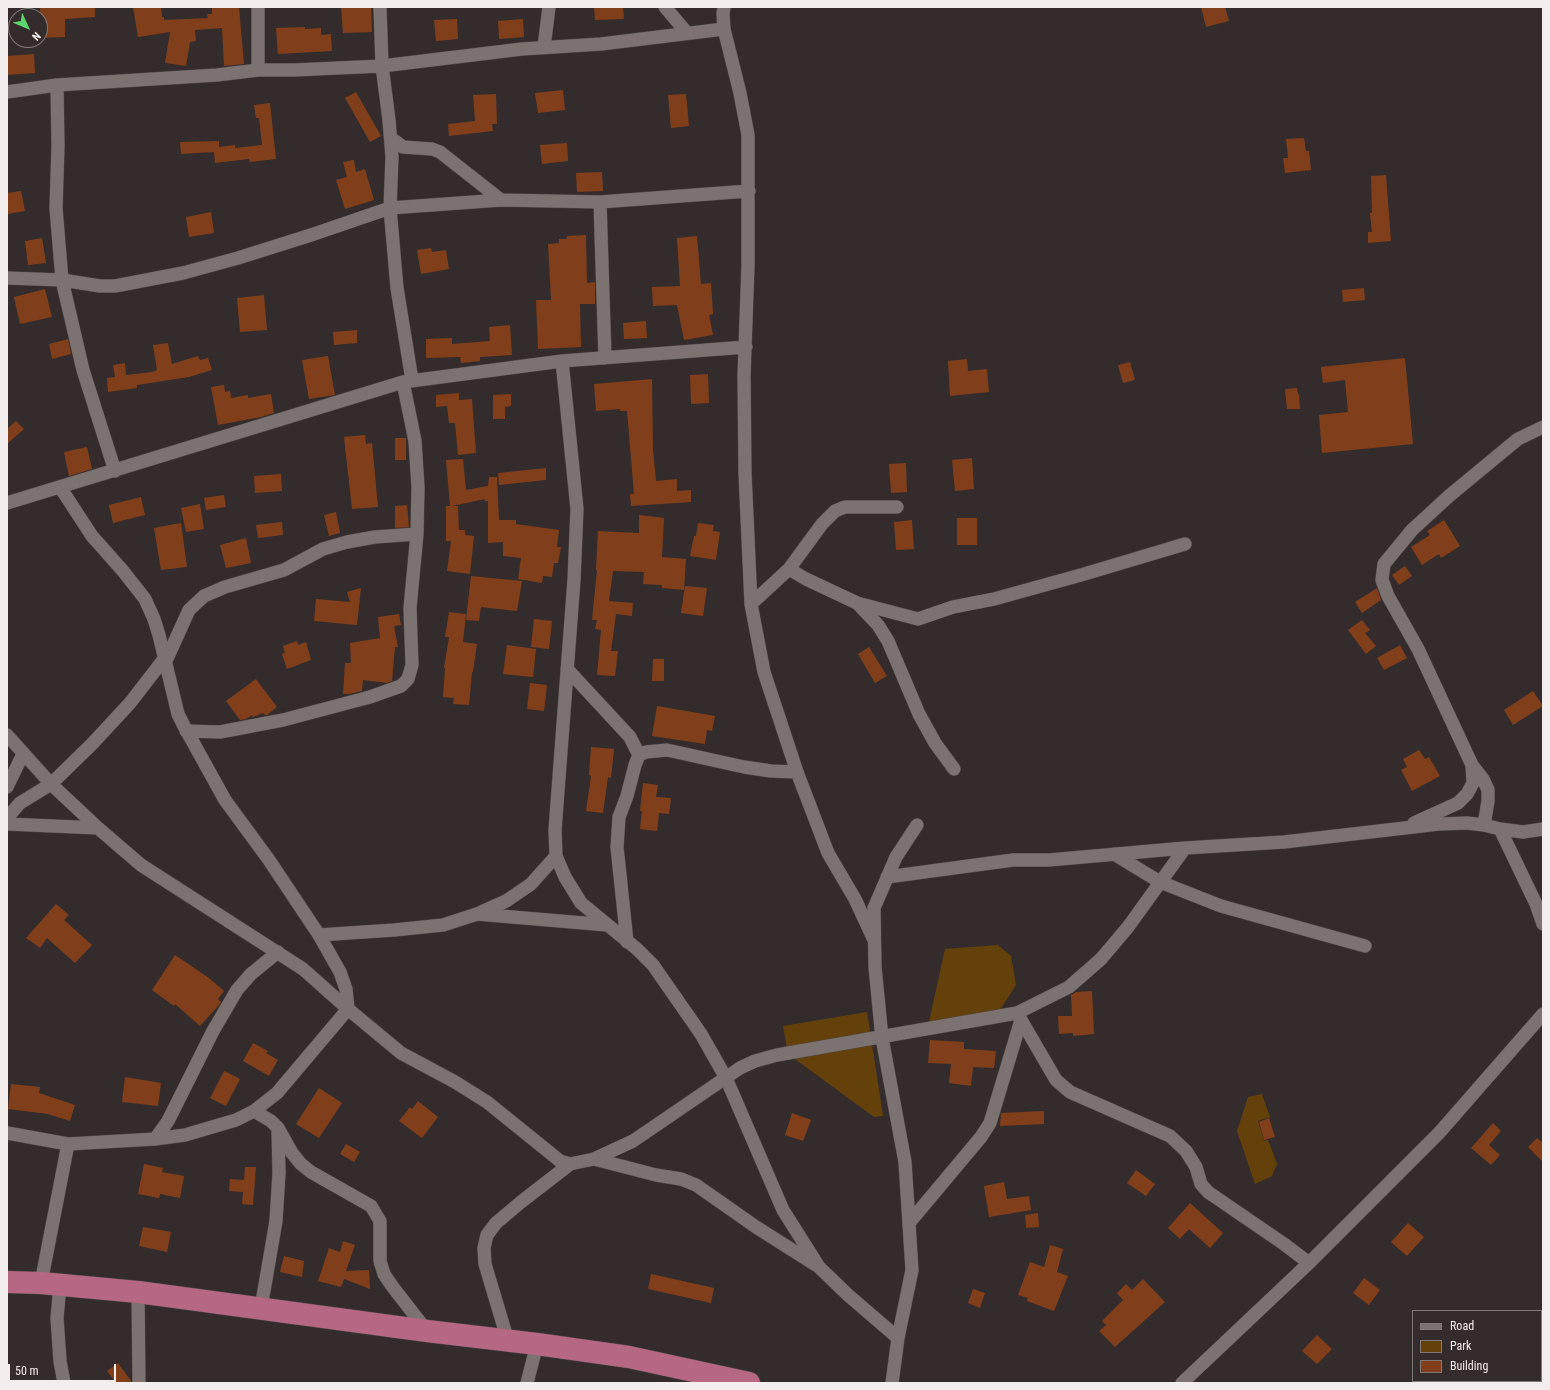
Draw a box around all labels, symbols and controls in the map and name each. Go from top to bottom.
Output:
north arrow [8,8,48,48]
text: N [29,29,43,43]
legend [1412,1310,1542,1382]
text: Road [1450,1319,1474,1333]
text: Park [1450,1339,1471,1353]
scale bar [10,1356,118,1382]
text: Building [1450,1359,1488,1373]
text: 50 m [15,1364,39,1378]

